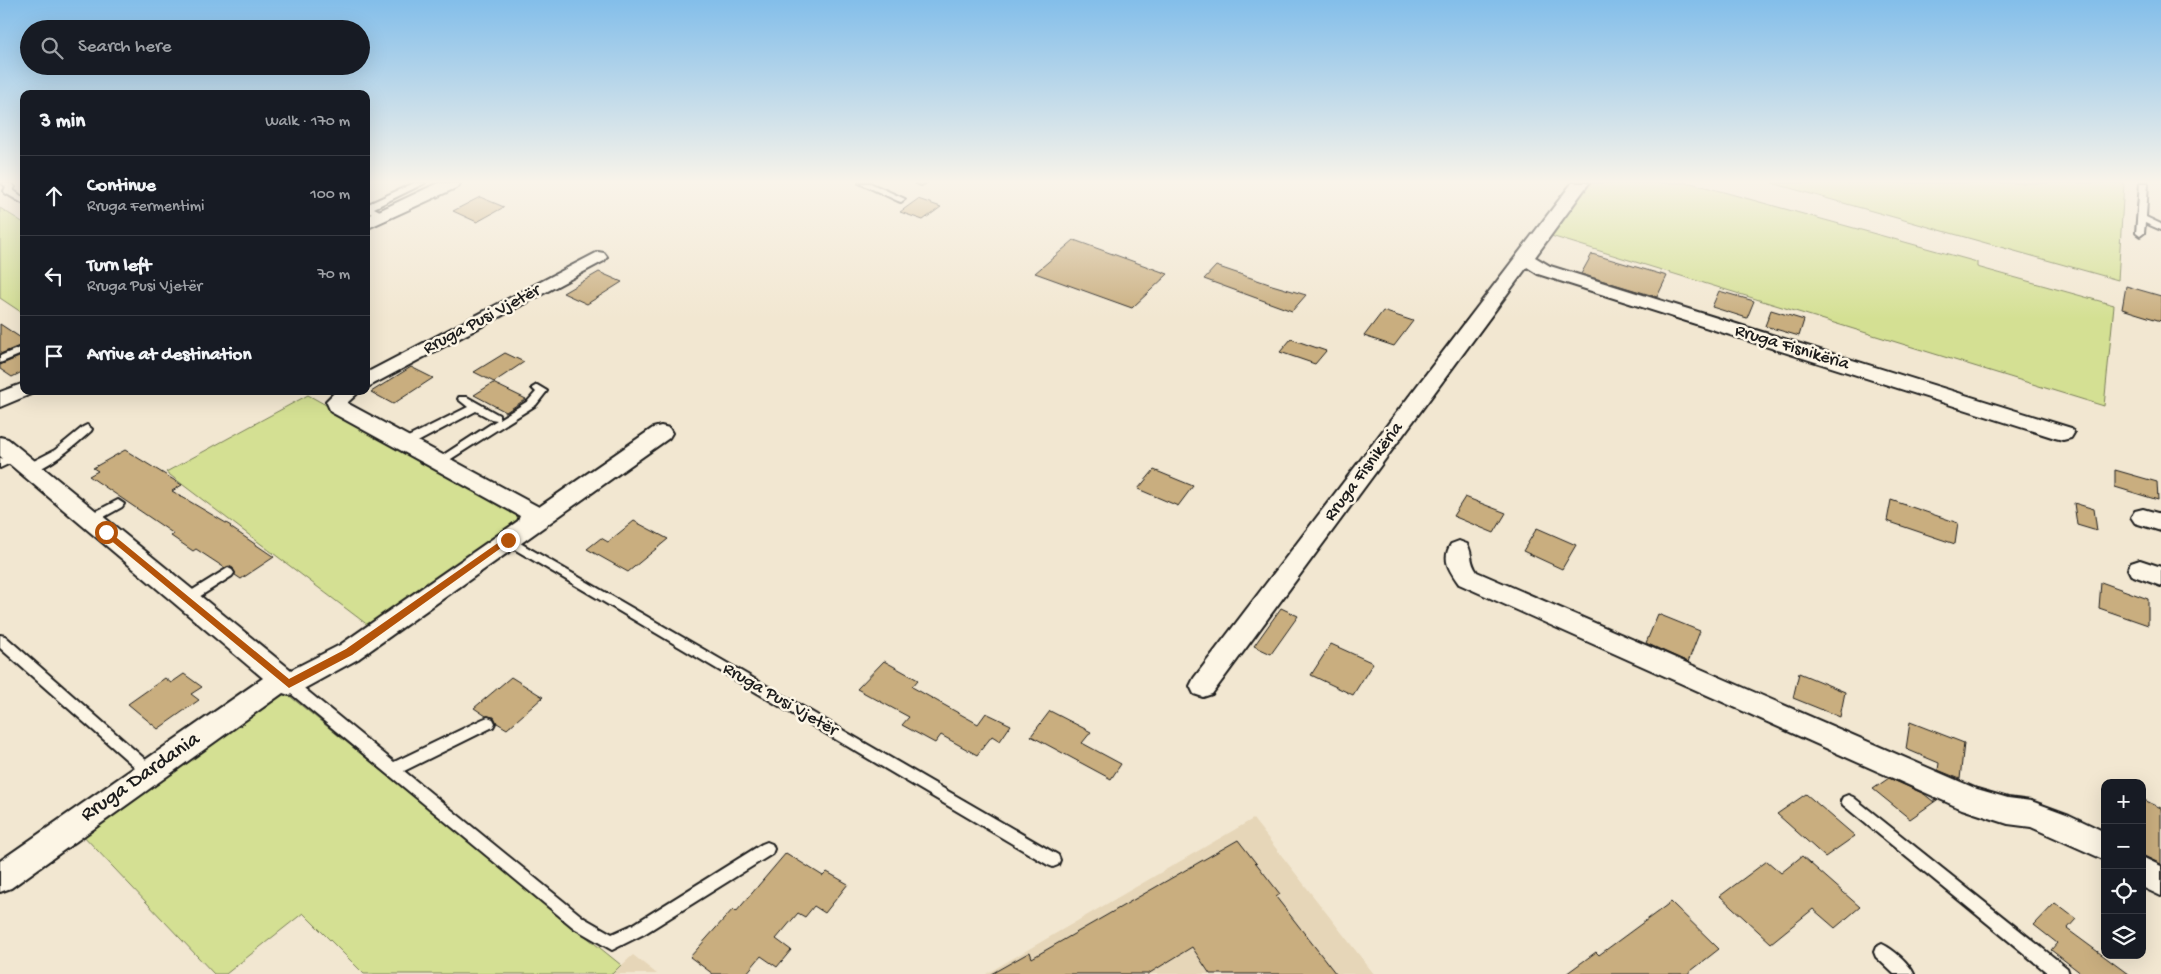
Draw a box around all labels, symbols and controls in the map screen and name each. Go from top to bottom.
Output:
search box [20,20,370,75]
icon: search [38,34,66,62]
text: Search here [78,36,172,59]
text: 3 min [40,110,85,135]
text: Walk · 170 m [265,113,350,132]
text: Continue [87,175,156,198]
icon: ahead [40,182,68,210]
text: 100 m [310,186,350,205]
text: Rruga Fermentimi [87,198,205,217]
text: Turn left [87,255,151,278]
icon: left [40,262,68,290]
text: 70 m [317,266,350,285]
text: Rruga Pusi Vjetër [87,278,202,297]
street label: Rruga Pusi Vjetër [420,280,546,360]
street label: Rruga Fisnikëria [1732,321,1853,376]
icon: arrive [40,342,68,370]
text: Arrive at destination [87,344,251,367]
street label: Rruga Fisnikëria [1320,418,1409,526]
route start [95,521,118,544]
route end [497,529,520,552]
street label: Rruga Pusi Vjetër [719,659,843,742]
street label: Rruga Dardania [77,727,207,828]
map controls [2101,779,2146,959]
button: + [2101,779,2146,824]
button: − [2101,824,2146,869]
button: locate [2101,869,2146,914]
button: layers [2101,914,2146,959]

